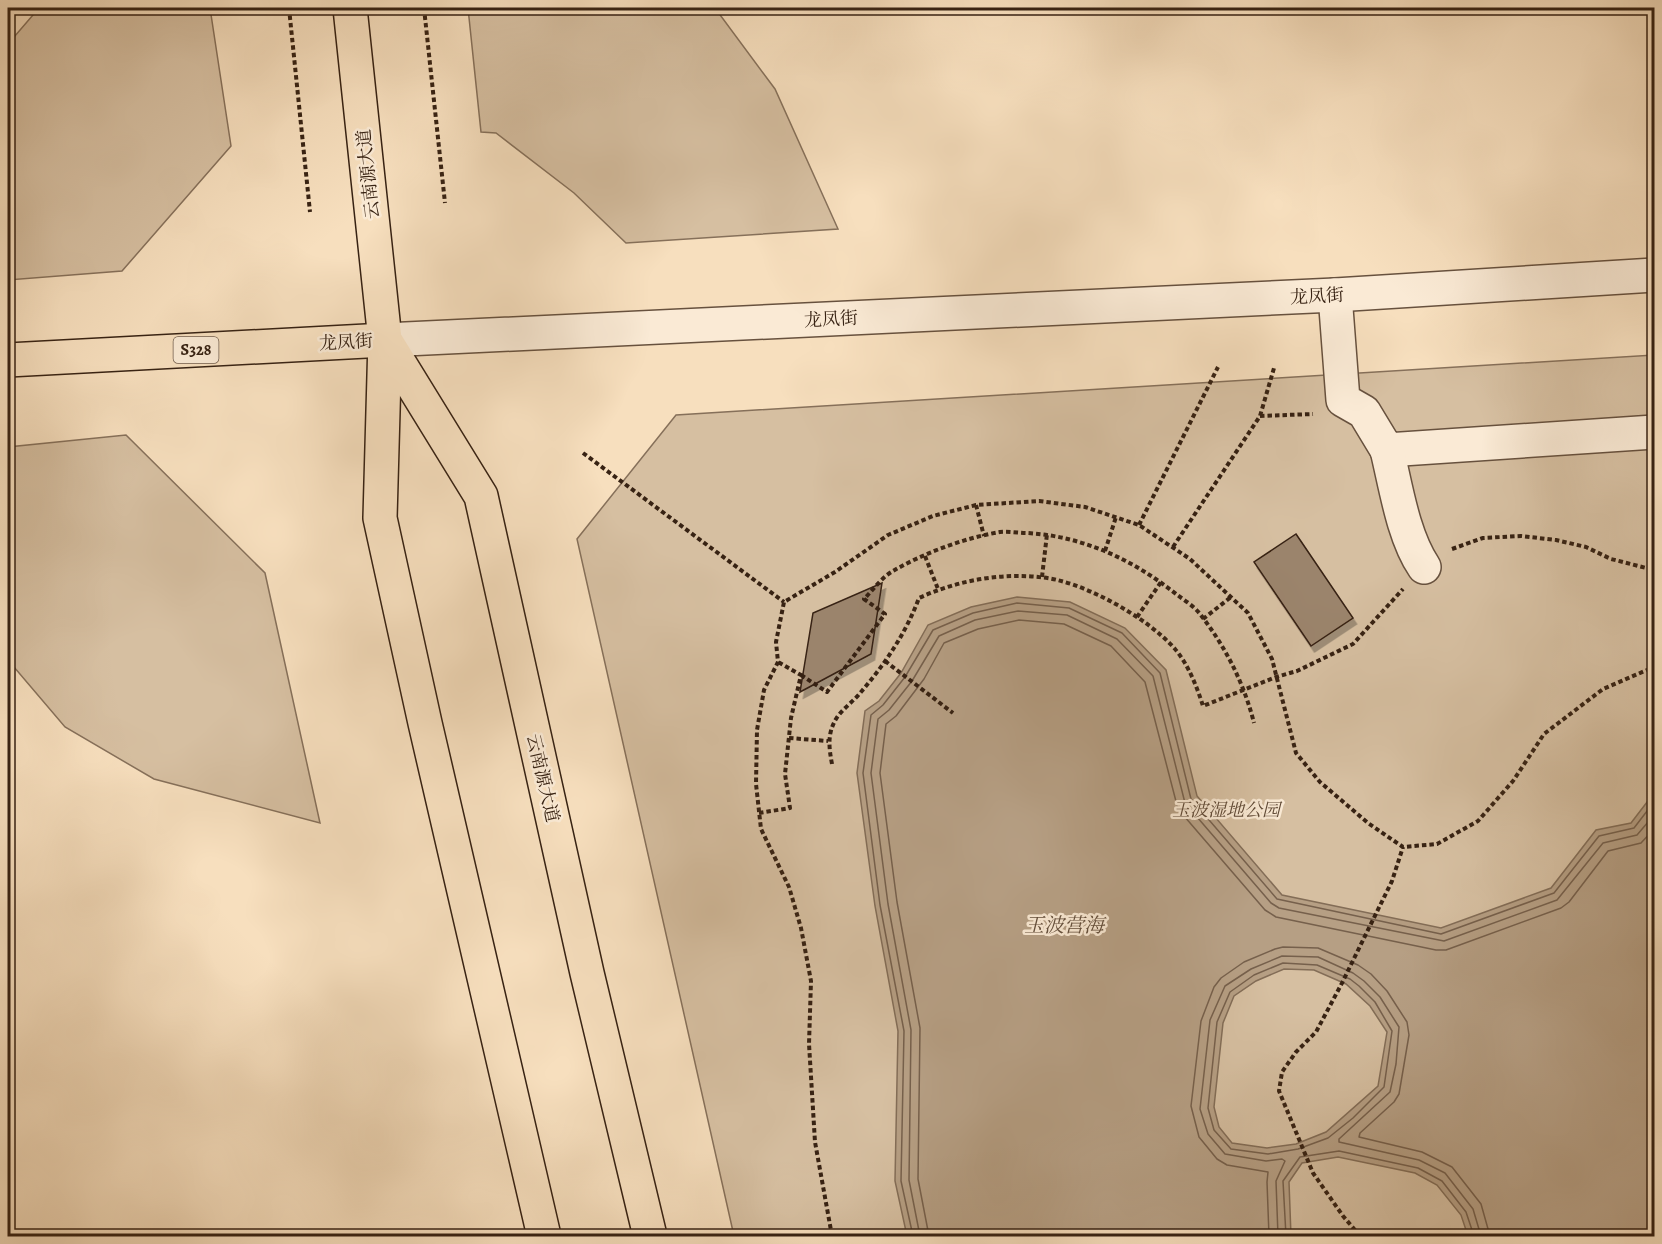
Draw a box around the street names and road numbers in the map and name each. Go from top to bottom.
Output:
street label: 云南源大道 [351,128,385,220]
street label: 龙凤街 [1289,283,1345,309]
street label: 龙凤街 [803,306,859,332]
street label: 龙凤街 [318,329,374,355]
road number: S328 [174,337,218,363]
street label: 云南源大道 [521,731,565,825]

